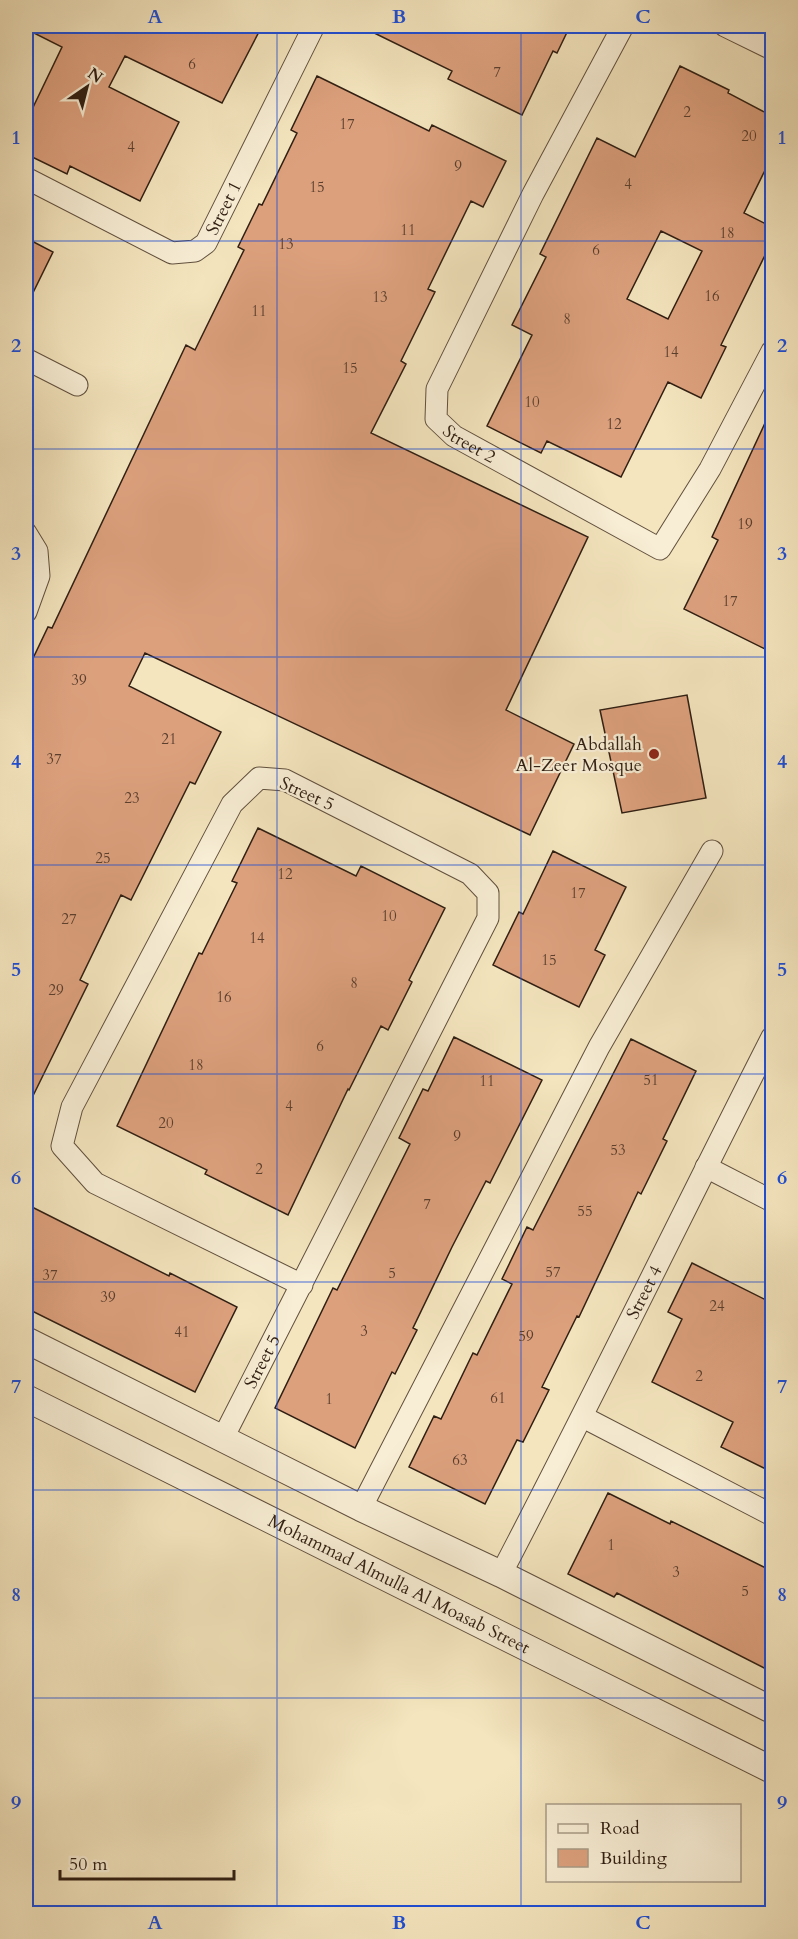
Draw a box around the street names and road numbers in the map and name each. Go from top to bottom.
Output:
street label: Street 1 [199,177,247,239]
street label: Street 2 [437,419,500,469]
street label: Street 5 [276,771,338,817]
street label: Street 4 [620,1261,668,1324]
street label: Street 5 [238,1330,286,1393]
street label: Mohammad Almulla Al Moasab Street [264,1508,535,1660]

